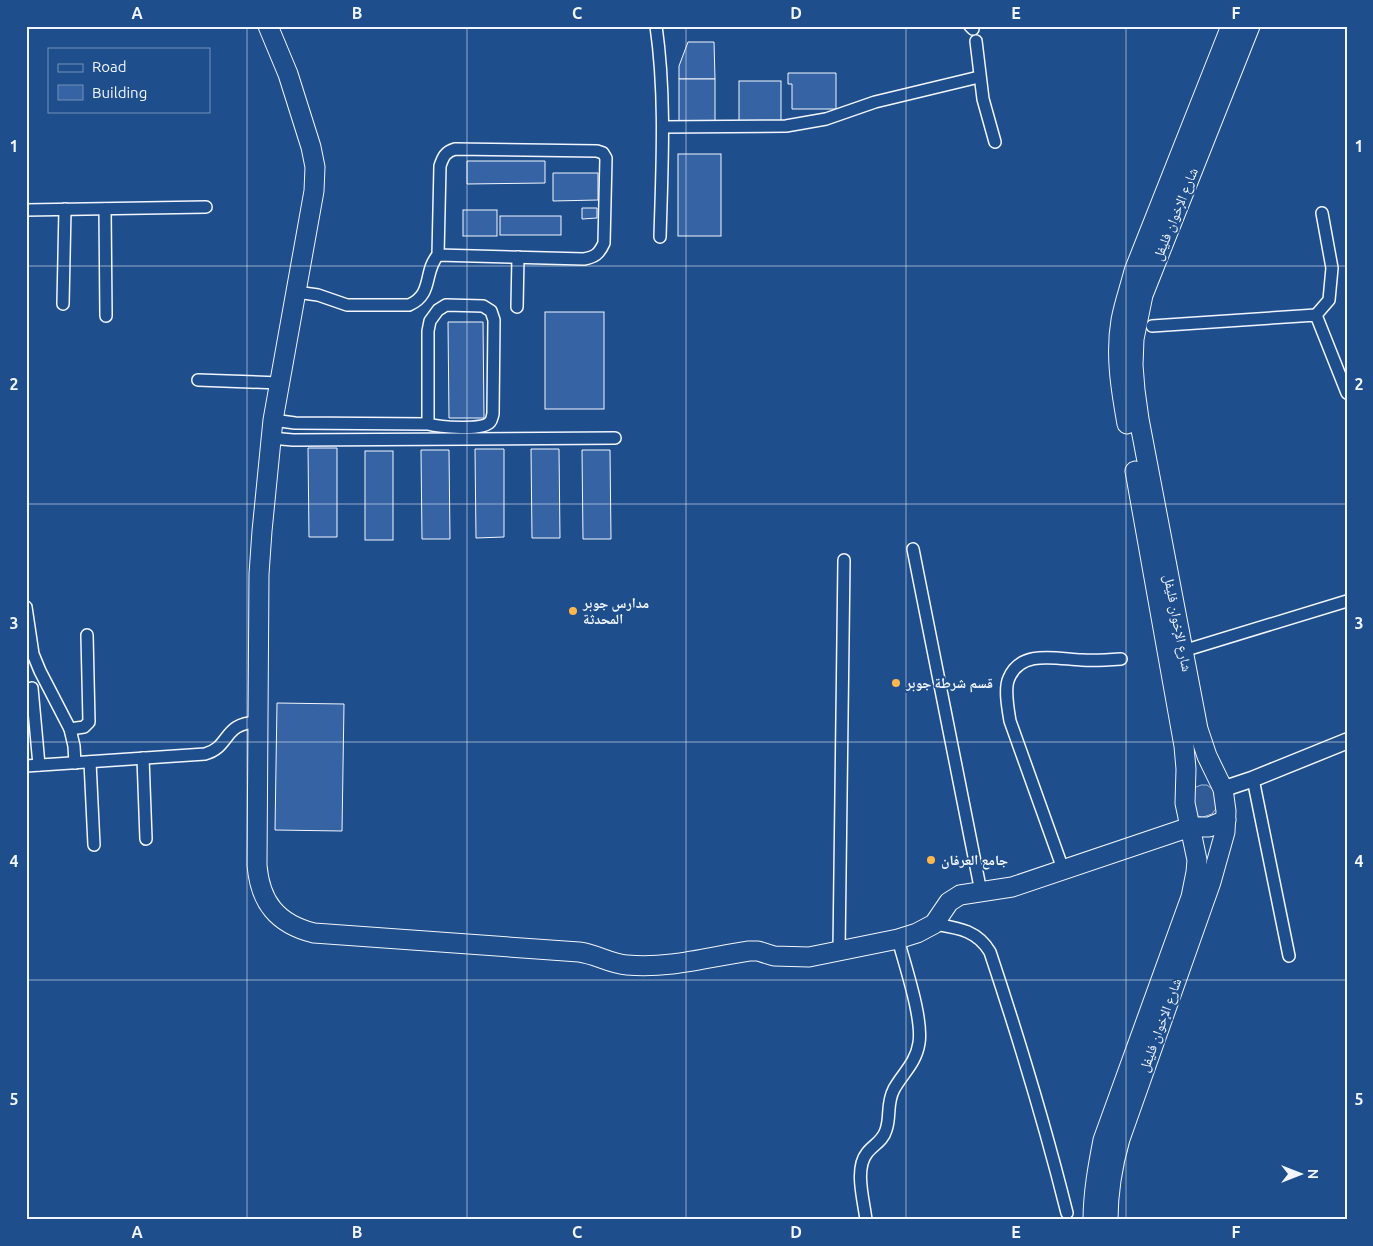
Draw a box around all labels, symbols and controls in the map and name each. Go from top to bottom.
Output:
text: A [131,4,143,22]
text: B [352,4,362,22]
text: C [572,4,582,22]
text: D [790,4,802,22]
text: E [1011,4,1021,22]
text: F [1232,4,1241,22]
legend [48,48,210,112]
text: Road [92,58,127,75]
text: Building [92,84,147,101]
text: 1 [9,137,19,155]
text: 1 [1354,137,1364,155]
street label: شارع الإخوان فليفل [1149,165,1203,263]
text: 2 [9,375,19,393]
text: 2 [1354,375,1364,393]
street label: شارع الإخوان فليفل [1159,573,1195,673]
place label: مدارس جوبر المحدثة [582,595,649,627]
marker: مدارس جوبر المحدثة [567,605,579,617]
text: 3 [9,614,19,632]
text: 3 [1354,614,1364,632]
place label: قسم شرطة جوبر [905,675,993,693]
marker: قسم شرطة جوبر [890,677,902,689]
text: 4 [9,852,19,870]
place label: جامع العرفان [941,852,1008,870]
text: 4 [1354,852,1364,870]
marker: جامع العرفان [925,854,937,866]
street label: شارع الإخوان فليفل [1136,976,1186,1075]
text: 5 [9,1090,19,1108]
text: 5 [1354,1090,1364,1108]
north arrow [1276,1148,1326,1198]
text: N [1305,1169,1321,1179]
text: A [131,1223,143,1241]
text: B [352,1223,362,1241]
text: C [572,1223,582,1241]
text: D [790,1223,802,1241]
text: E [1011,1223,1021,1241]
text: F [1232,1223,1241,1241]

